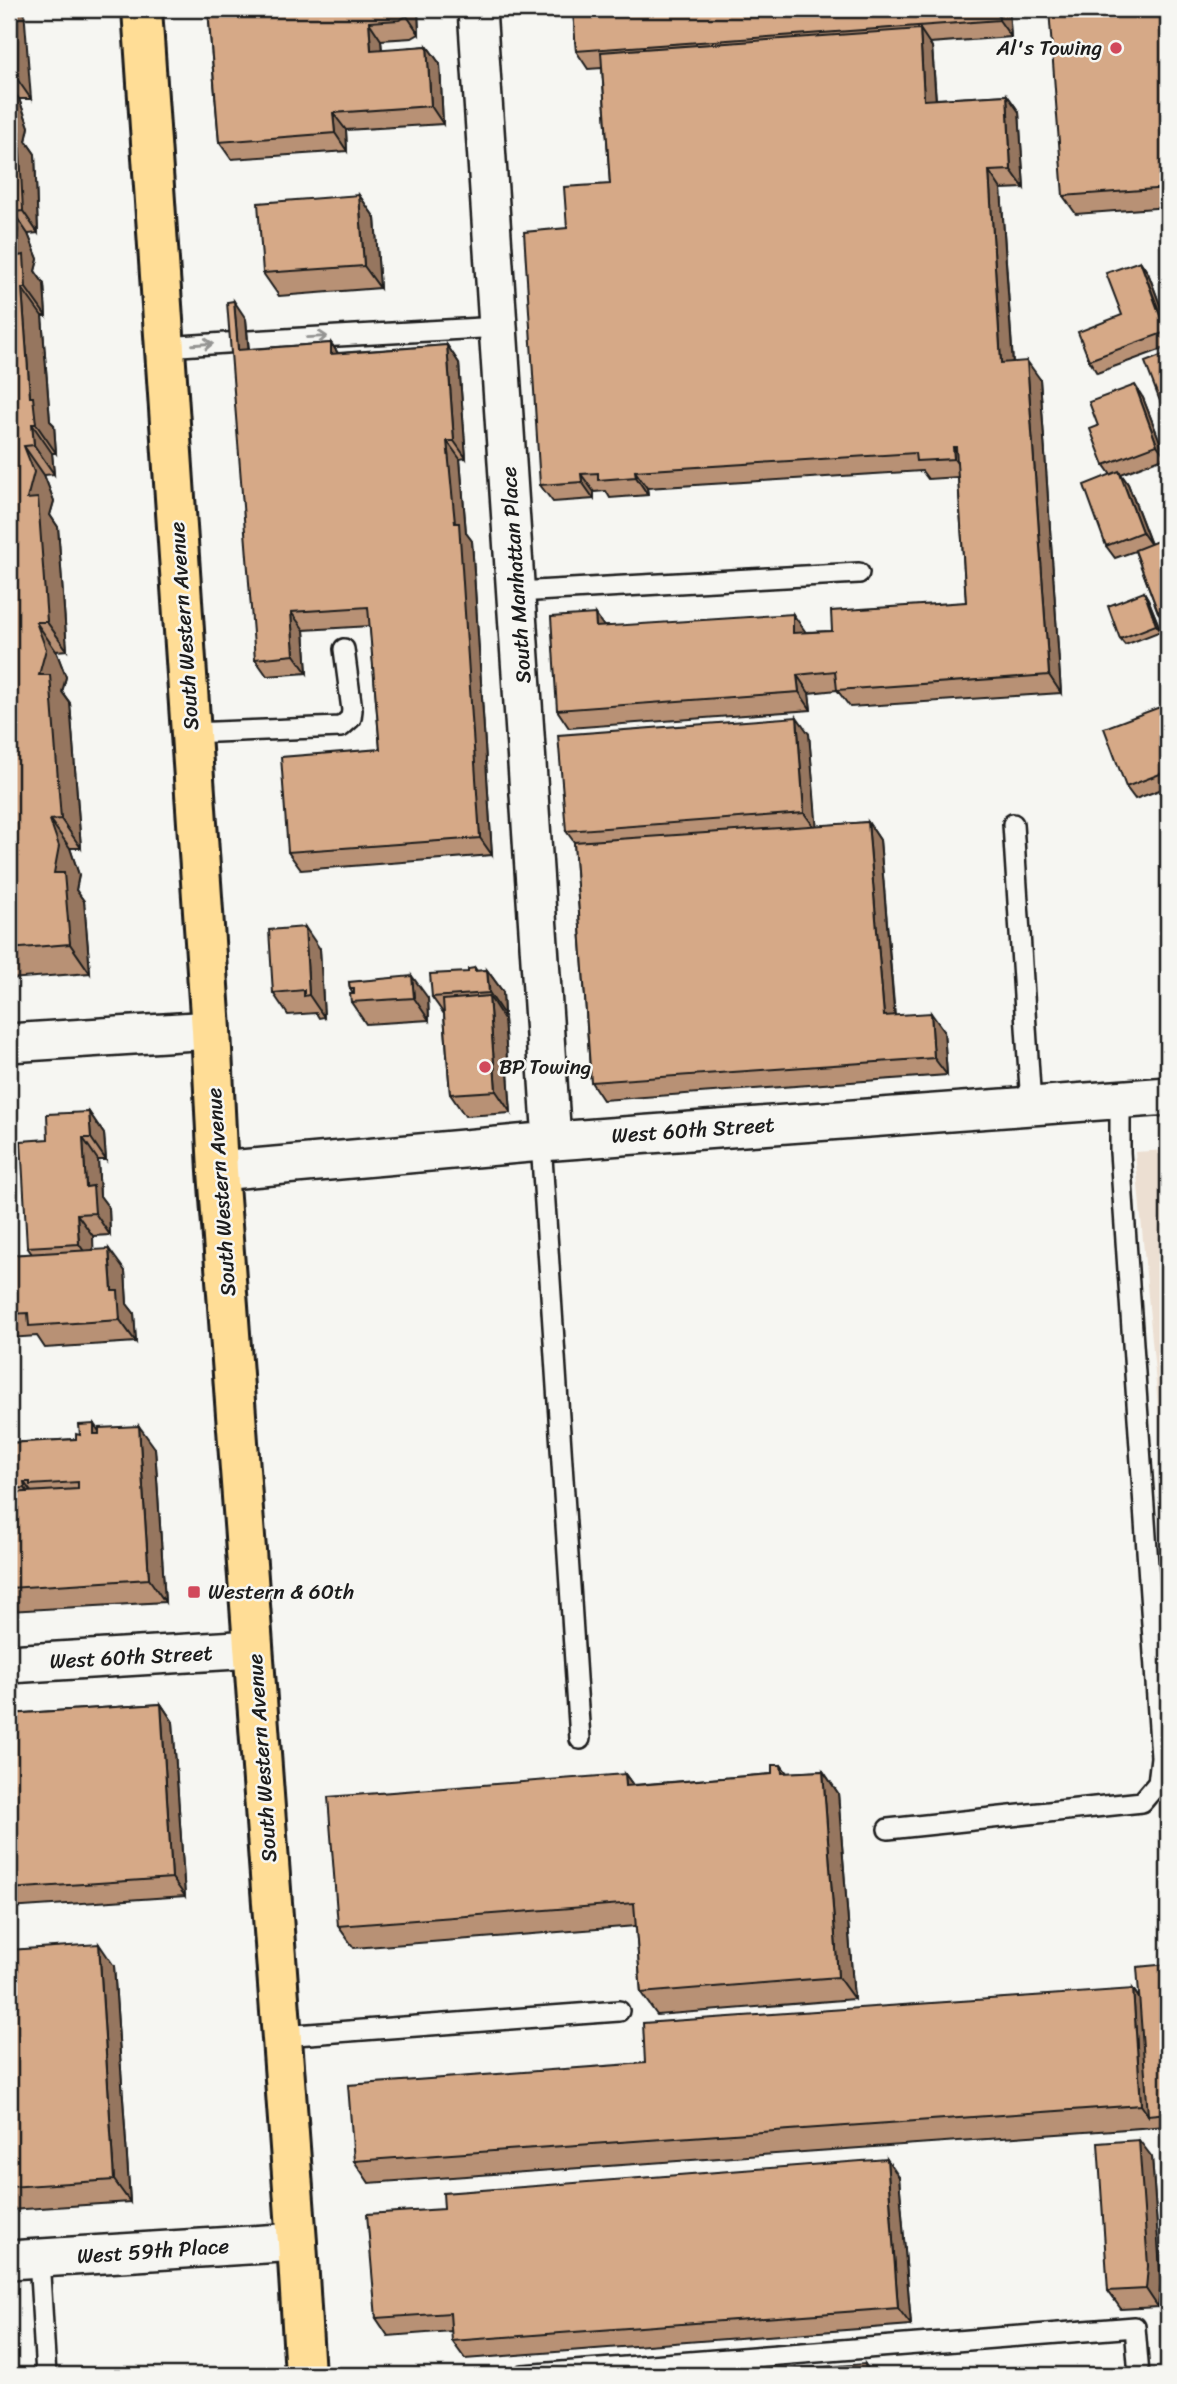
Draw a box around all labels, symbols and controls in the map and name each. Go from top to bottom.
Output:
place label: Al's Towing [996,29,1102,67]
marker: Al's Towing [1108,40,1124,56]
one-way arrow [305,331,328,344]
one-way arrow [191,338,214,351]
street label: South Manhattan Place [489,465,543,685]
street label: South Western Avenue [158,520,210,732]
place label: BP Towing [499,1048,591,1086]
marker: BP Towing [477,1059,493,1075]
street label: South Western Avenue [195,1086,247,1298]
street label: West 60th Street [610,1105,776,1155]
place label: Western & 60th [208,1573,354,1611]
marker: Western & 60th [186,1584,202,1600]
street label: West 60th Street [49,1634,213,1680]
street label: South Western Avenue [236,1652,288,1864]
street label: West 59th Place [76,2227,231,2275]

